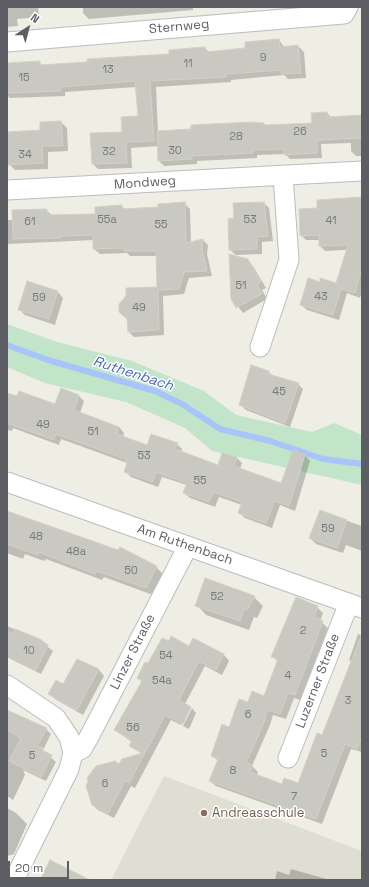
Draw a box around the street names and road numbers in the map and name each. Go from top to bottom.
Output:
street label: Sternweg [148,17,210,37]
street label: Mondweg [114,173,176,193]
street label: Am Ruthenbach [135,521,235,569]
street label: Linzer Straße [107,612,159,692]
street label: Luzerner Straße [293,632,343,730]

